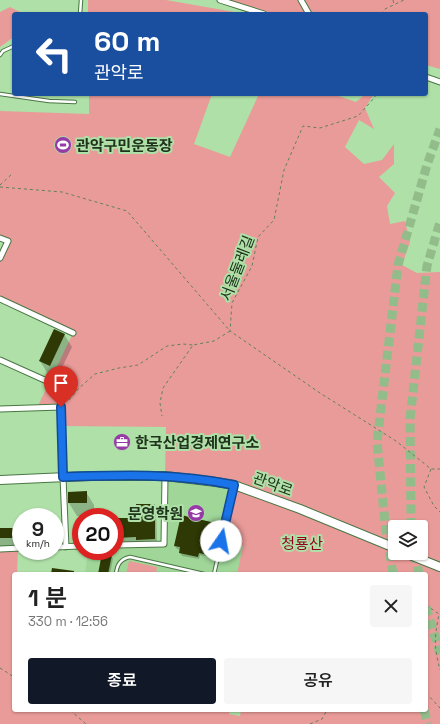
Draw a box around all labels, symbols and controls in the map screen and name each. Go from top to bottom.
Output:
text: 60 m [94,23,160,59]
icon: left [28,28,80,80]
text: 관악로 [94,61,144,84]
sports icon: 관악구민운동장 [53,135,73,155]
place label: 관악구민운동장 [76,136,173,155]
street label: 서울둘레길 [216,232,258,304]
pin [44,366,78,407]
icon: arrive [50,372,72,394]
office icon: 한국산업경제연구소 [112,432,132,452]
place label: 한국산업경제연구소 [135,433,259,452]
street label: 관악로 [250,468,296,500]
school or university icon: 문영학원 [186,503,206,523]
place label: 문영학원 [128,504,183,523]
speed limit sign: 20 [72,508,124,560]
text: 9 [32,516,44,542]
position arrow [200,520,242,562]
map controls [388,520,428,560]
button: layers [388,520,428,560]
park label: 청룡산 [281,534,323,553]
text: km/h [26,537,50,550]
text: 1 분 [28,582,67,613]
button: close [370,585,412,627]
text: 330 m · 12:56 [28,613,108,630]
button: 종료 [28,658,216,704]
button: 공유 [224,658,412,704]

